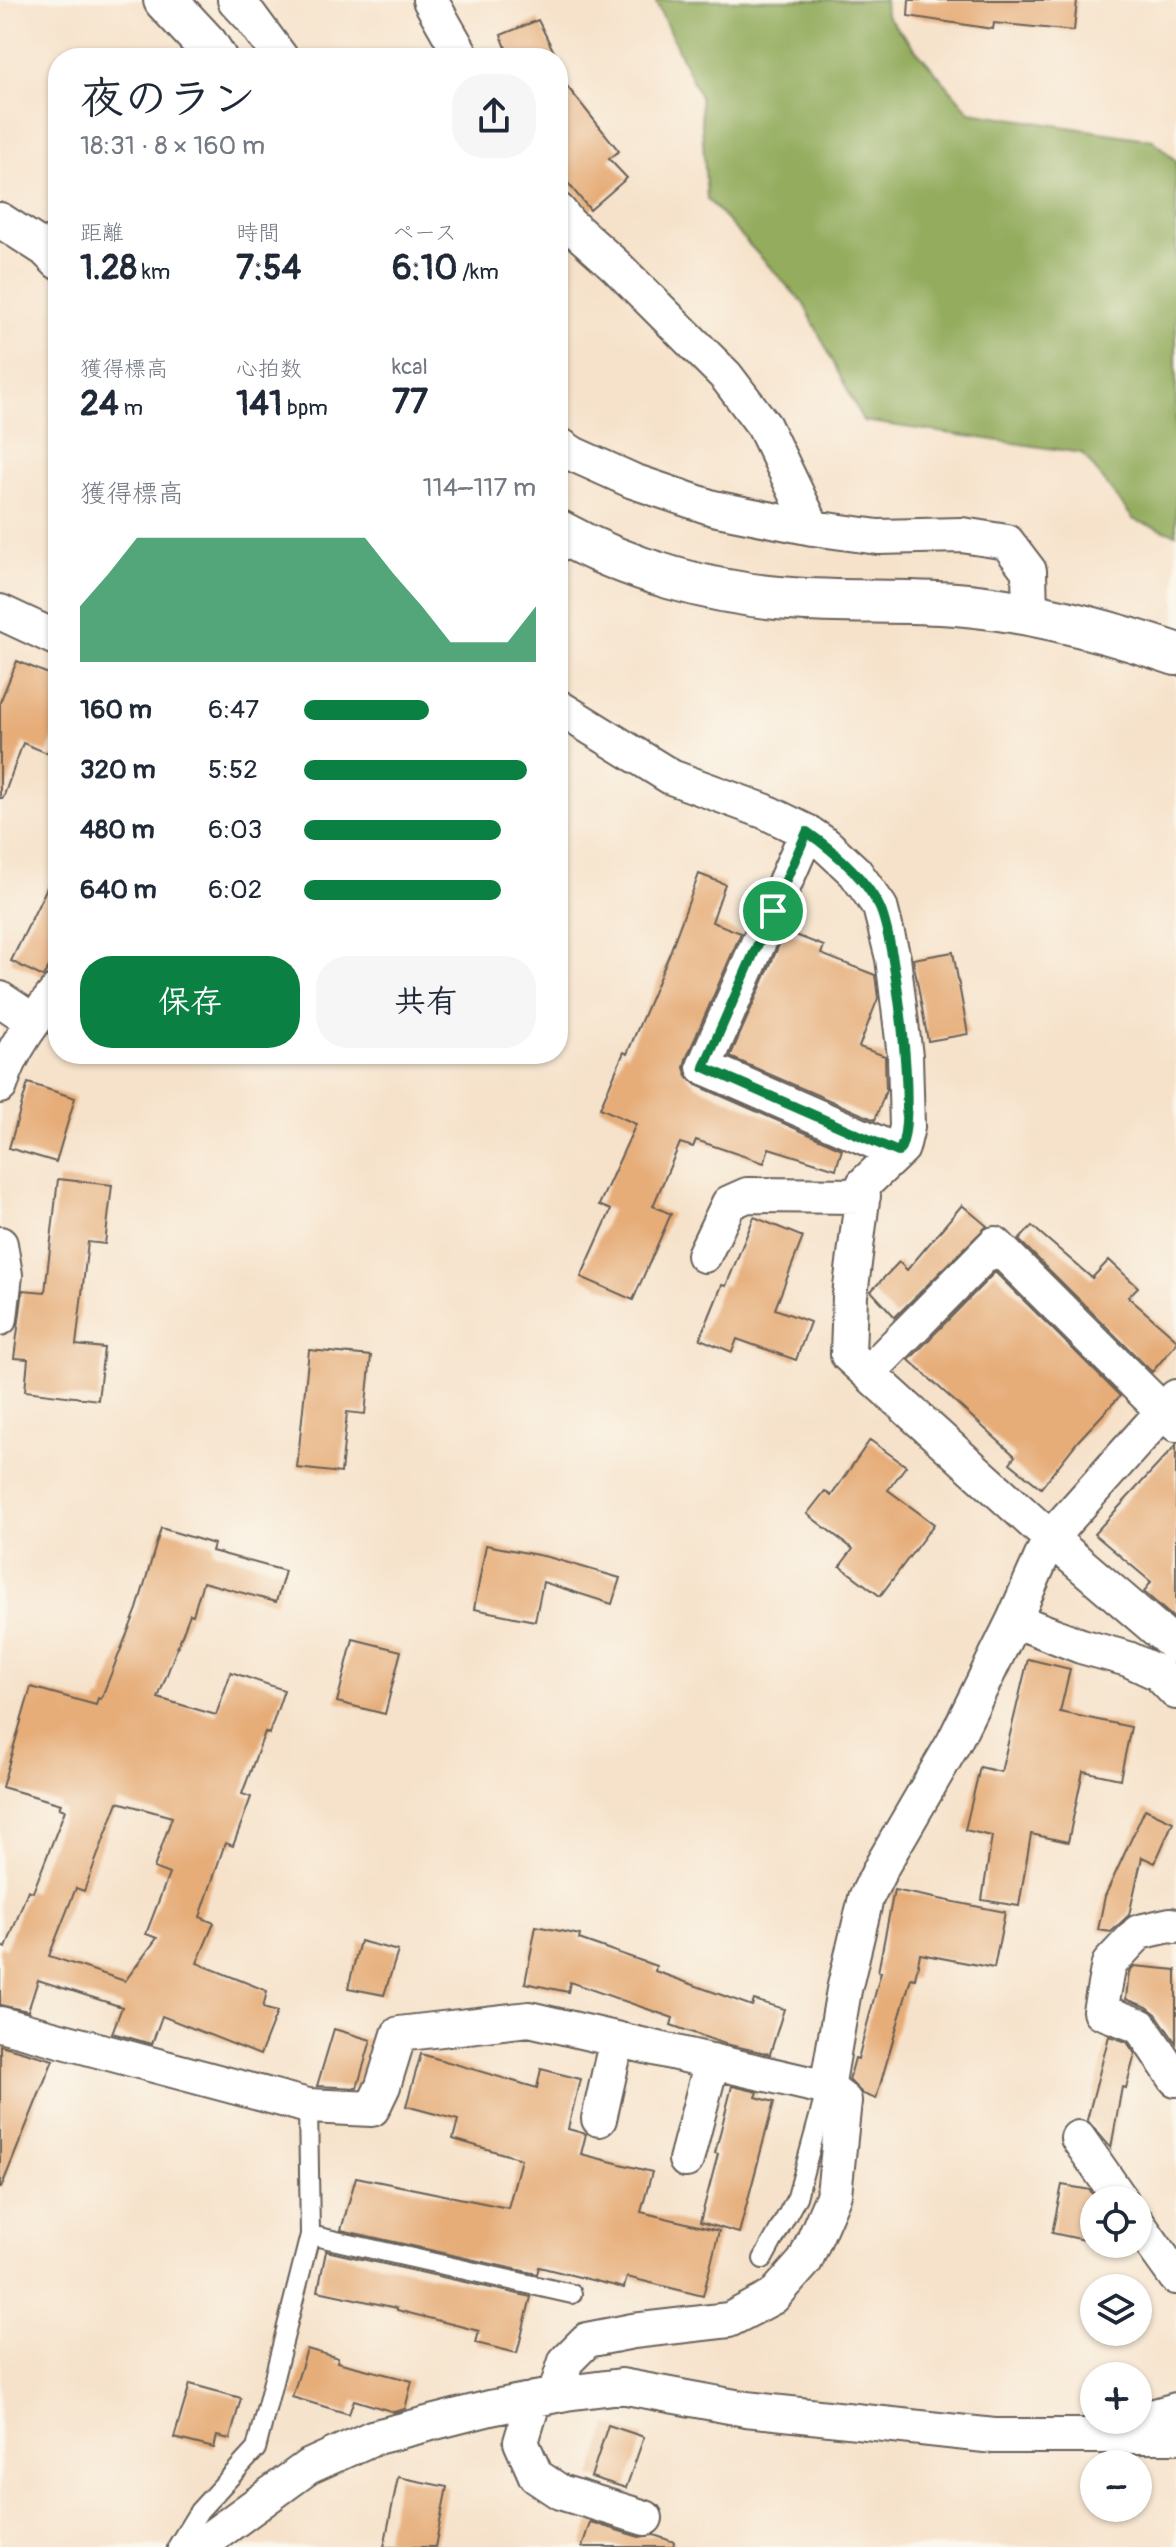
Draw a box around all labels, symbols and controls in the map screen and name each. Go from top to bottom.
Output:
text: 夜のラン [80,72,256,127]
button: share [452,74,536,158]
text: 18:31 · 8 × 160 m [80,130,265,162]
text: 距離 [80,219,124,247]
text: 時間 [236,219,280,247]
text: ペース [392,219,457,247]
text: 1.28 [80,247,137,290]
text: 7:54 [236,247,301,290]
text: 6:10 [392,247,457,290]
text: km [137,258,170,286]
text: /km [457,258,499,286]
text: kcal [392,353,428,381]
text: 獲得標高 [80,355,168,383]
text: 心拍数 [236,355,302,383]
text: 77 [392,381,428,424]
text: 24 [80,383,119,426]
text: 141 [236,383,282,426]
text: m [119,394,143,422]
text: bpm [282,394,328,422]
text: 114–117 m [422,472,536,504]
text: 獲得標高 [80,478,184,510]
text: 160 m [80,694,152,726]
text: 6:47 [208,694,259,726]
text: 320 m [80,754,156,786]
text: 5:52 [208,754,258,786]
text: 480 m [80,814,155,846]
text: 6:03 [208,814,262,846]
text: 640 m [80,874,157,906]
text: 6:02 [208,874,262,906]
pin [739,877,807,945]
icon: arrive [751,889,795,933]
button: 保存 [80,956,300,1048]
button: 共有 [316,956,536,1048]
map controls [1080,2186,1152,2522]
button: locate [1080,2186,1152,2258]
button: layers [1080,2274,1152,2346]
button: + [1080,2362,1152,2434]
button: − [1080,2450,1152,2522]

